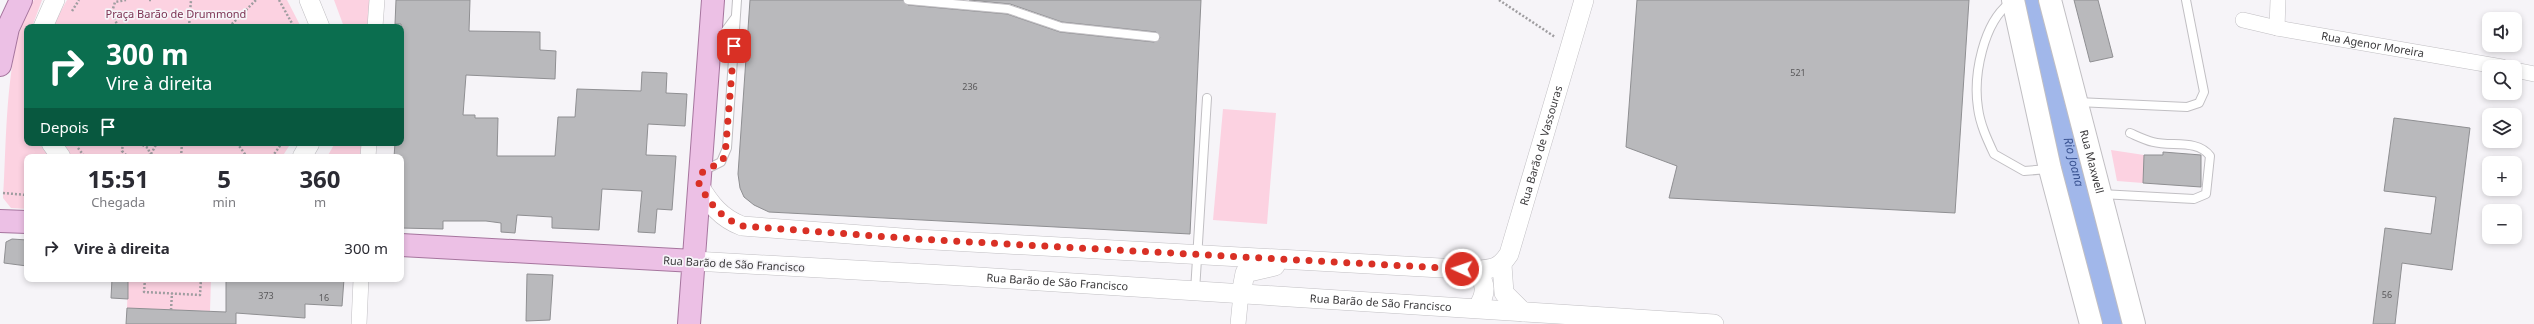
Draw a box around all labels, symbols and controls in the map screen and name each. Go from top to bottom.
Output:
park label: Praça Barão de Drummond [106,6,246,21]
map controls [2482,12,2522,244]
button: sound [2482,12,2522,52]
street label: Rua Agenor Moreira [2320,28,2425,60]
pin [717,29,751,63]
text: 300 m [106,35,189,73]
icon: arrive [723,35,745,57]
icon: right [40,40,92,92]
button: search [2482,60,2522,100]
house number: 521 [1790,66,1806,79]
text: Vire à direita [106,71,212,95]
house number: 236 [962,80,978,93]
street label: Rua Barão de Vassouras [1516,84,1565,207]
button: layers [2482,108,2522,148]
icon: arrive [97,116,119,138]
text: Depois [40,117,89,137]
street label: Rua Maxwell [2077,128,2108,195]
water label: Rio Joana [2060,135,2088,189]
button: + [2482,156,2522,196]
text: 15:51 [87,162,149,195]
text: 5 [217,162,231,195]
text: 360 [299,162,341,195]
text: Chegada [91,193,145,211]
text: min [212,193,236,211]
text: m [314,193,326,211]
button: − [2482,204,2522,244]
icon: right [40,237,62,259]
text: Vire à direita [74,238,170,258]
text: 300 m [344,238,388,258]
position arrow [1441,248,1483,290]
street label: Rua Barão de São Francisco [663,252,806,275]
street label: Rua Barão de São Francisco [986,270,1129,294]
house number: 56 [2382,288,2392,301]
house number: 373 [258,289,274,302]
street label: Rua Barão de São Francisco [1309,290,1452,314]
house number: 16 [319,291,329,304]

